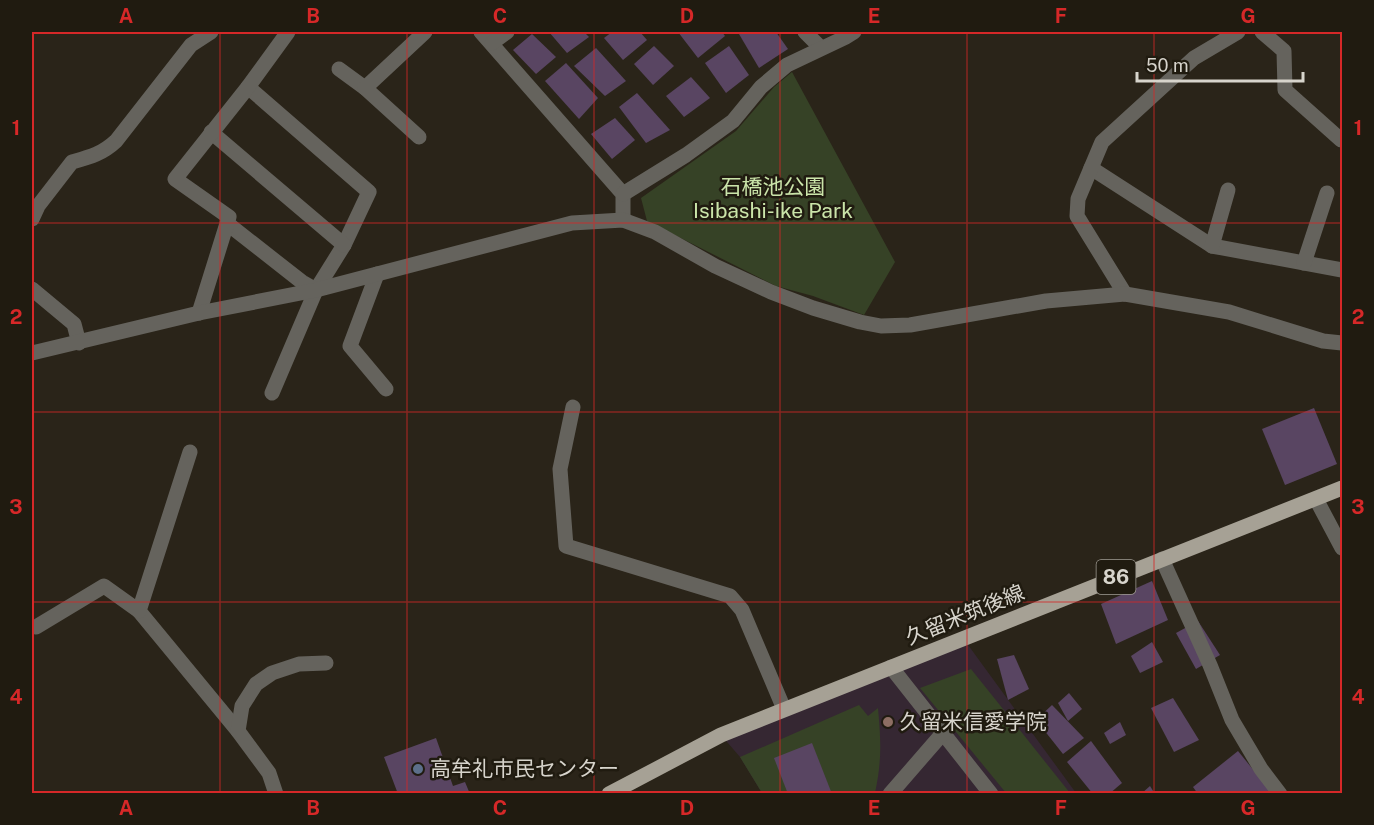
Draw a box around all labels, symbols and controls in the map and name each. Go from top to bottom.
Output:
text: A [119,4,133,28]
text: B [306,4,320,28]
text: C [493,4,507,28]
text: D [680,4,694,28]
text: E [868,4,880,28]
text: F [1055,4,1067,28]
text: G [1240,4,1256,28]
scale bar [1137,45,1304,83]
text: 50 m [1146,55,1189,76]
text: 1 [12,116,20,140]
text: 1 [1354,116,1362,140]
park label: 石橋池公園 Isibashi-ike Park [693,174,853,223]
text: 2 [10,305,22,329]
text: 2 [1352,305,1364,329]
text: 3 [9,495,23,519]
text: 3 [1351,495,1365,519]
road number: 86 [1096,560,1136,594]
street label: 久留米筑後線 [902,579,1028,650]
text: 4 [9,685,23,709]
text: 4 [1351,685,1365,709]
place label: 久留米信愛学院 [900,709,1047,734]
marker: 久留米信愛学院 [881,715,895,729]
place label: 高牟礼市民センター [430,756,619,781]
marker: 高牟礼市民センター [411,762,425,776]
text: A [119,796,133,820]
text: B [306,796,320,820]
text: C [493,796,507,820]
text: D [680,796,694,820]
text: E [868,796,880,820]
text: F [1055,796,1067,820]
text: G [1240,796,1256,820]

